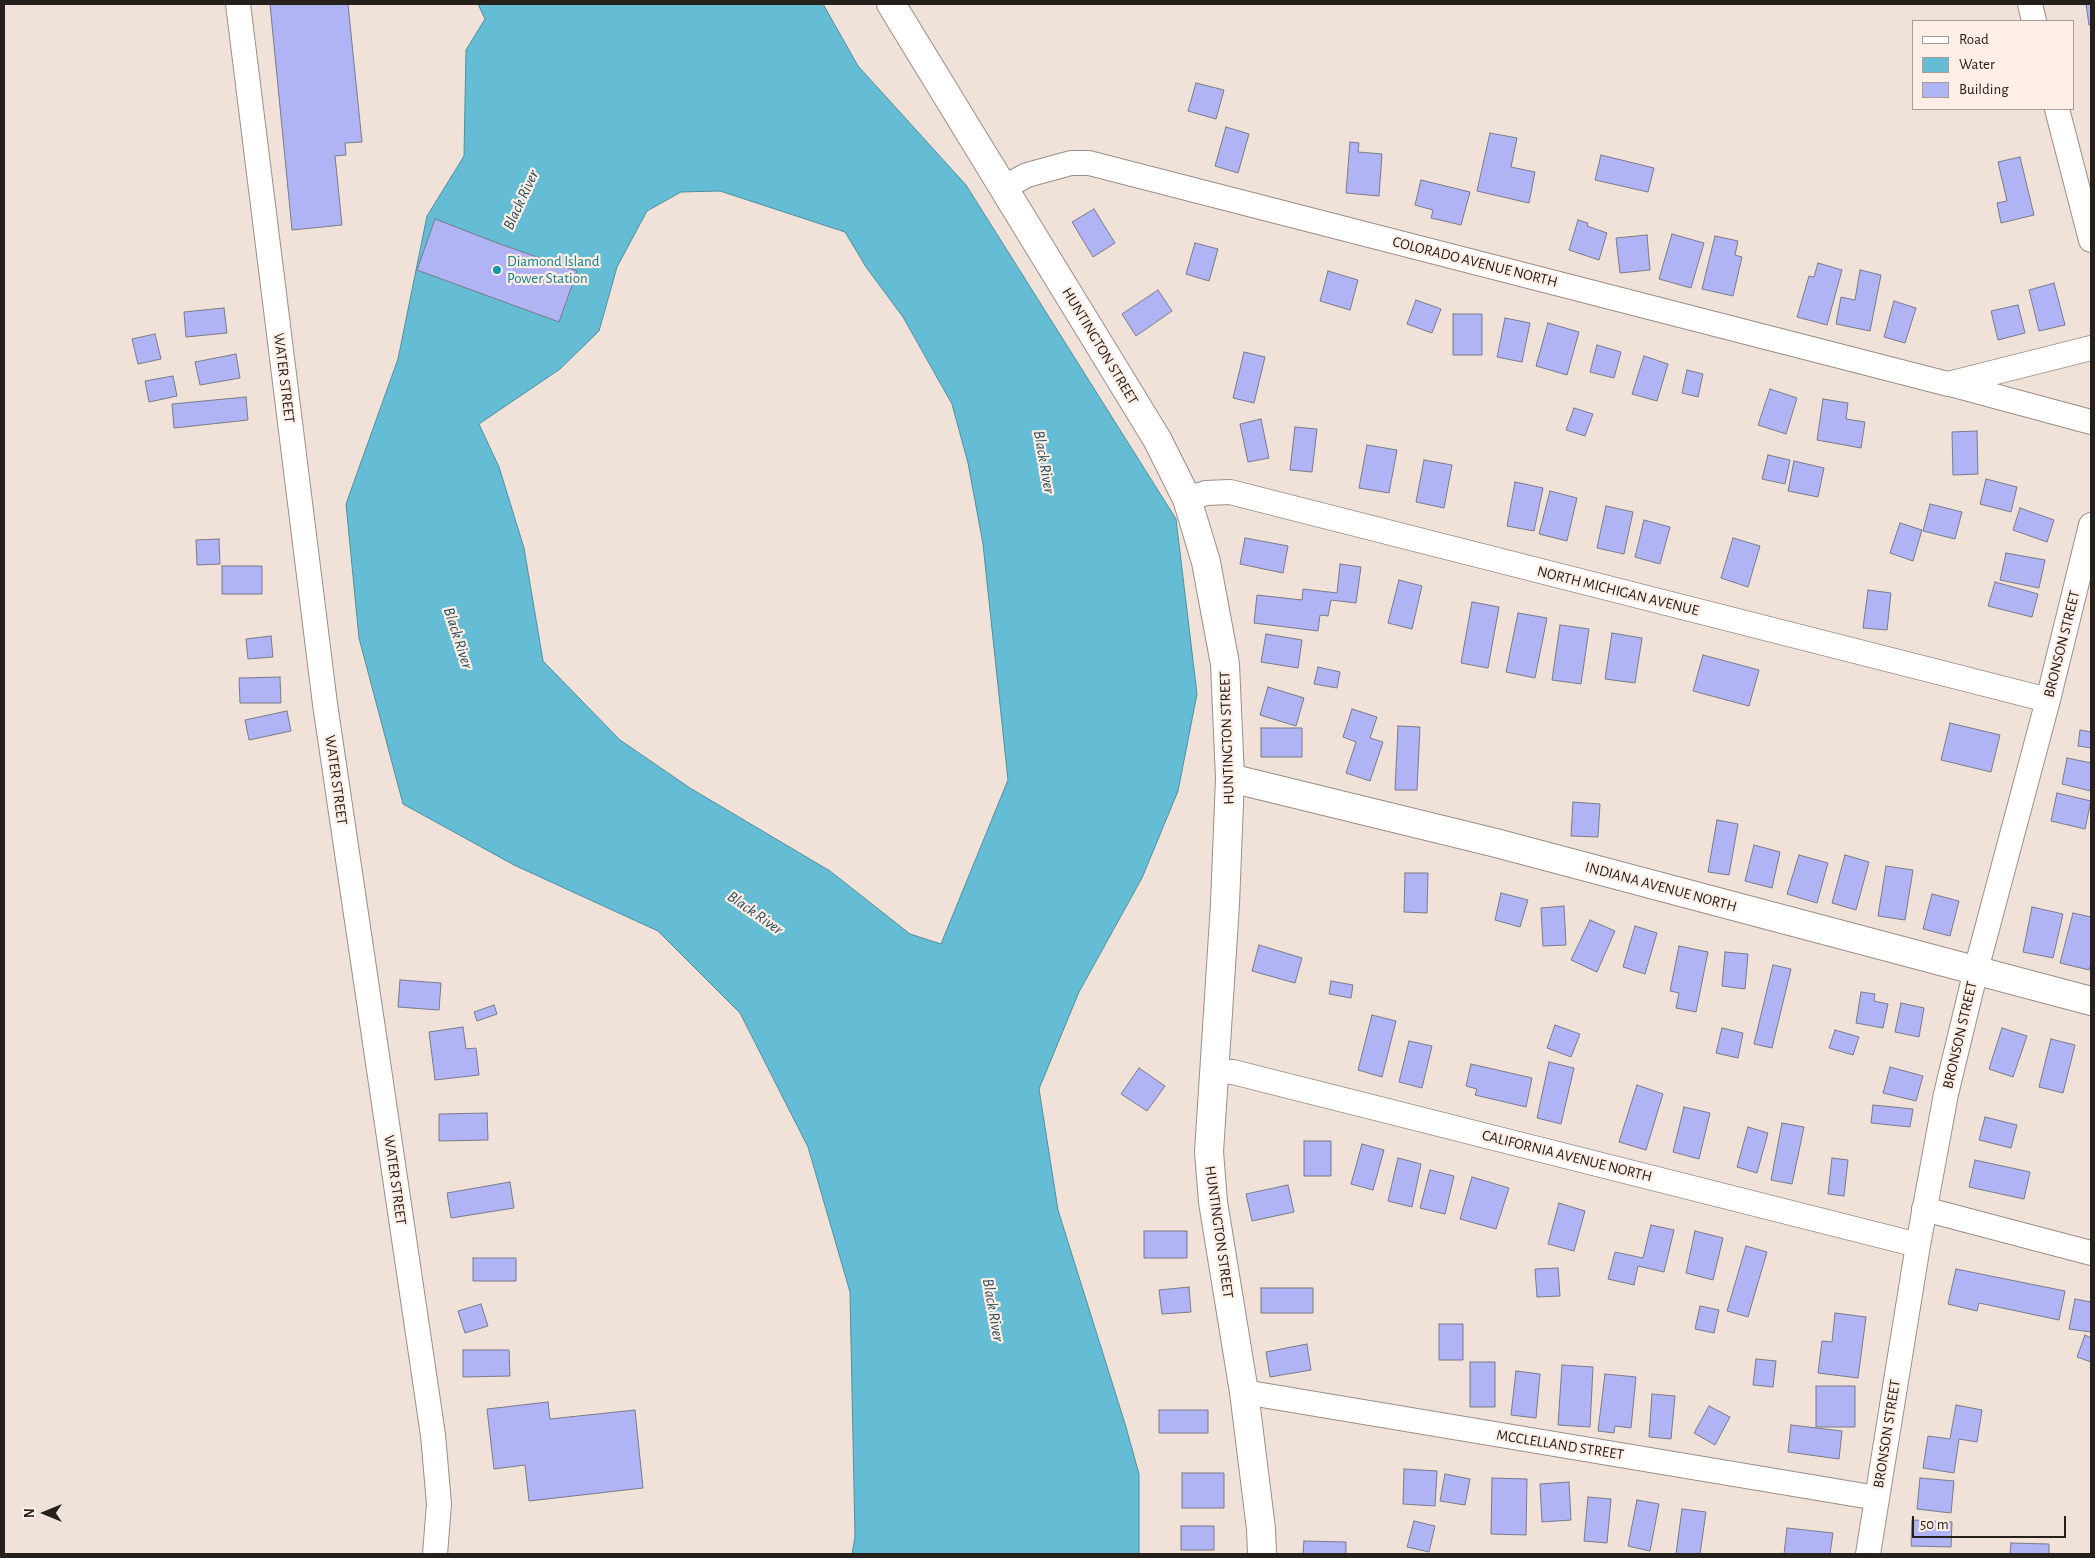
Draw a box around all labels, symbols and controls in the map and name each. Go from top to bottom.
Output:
legend [1912,20,2075,110]
text: Road [1959,32,1989,47]
text: Water [1959,57,1995,72]
text: Building [1959,82,2009,97]
water label: Black River [499,167,543,233]
street label: COLORADO AVENUE NORTH [1391,233,1559,291]
place label: Diamond Island Power Station [507,252,600,287]
marker: Diamond Island Power Station [491,264,503,276]
street label: HUNTINGTON STREET [1058,284,1142,408]
street label: WATER STREET [270,332,298,424]
water label: Black River [1029,429,1059,495]
street label: NORTH MICHIGAN AVENUE [1535,562,1701,620]
street label: BRONSON STREET [2040,589,2084,699]
water label: Black River [439,605,477,671]
street label: HUNTINGTON STREET [1216,671,1238,805]
street label: WATER STREET [321,734,351,826]
street label: INDIANA AVENUE NORTH [1583,858,1739,916]
water label: Black River [723,887,787,939]
street label: BRONSON STREET [1939,980,1981,1090]
street label: CALIFORNIA AVENUE NORTH [1480,1126,1654,1186]
street label: WATER STREET [380,1134,410,1226]
street label: HUNTINGTON STREET [1201,1165,1237,1299]
water label: Black River [978,1277,1008,1343]
street label: BRONSON STREET [1870,1378,1904,1490]
street label: MCCLELLAND STREET [1495,1426,1625,1464]
north arrow [20,1488,70,1538]
scale bar [1915,1506,2069,1538]
text: N [23,1508,37,1518]
text: 50 m [1920,1517,1949,1532]

